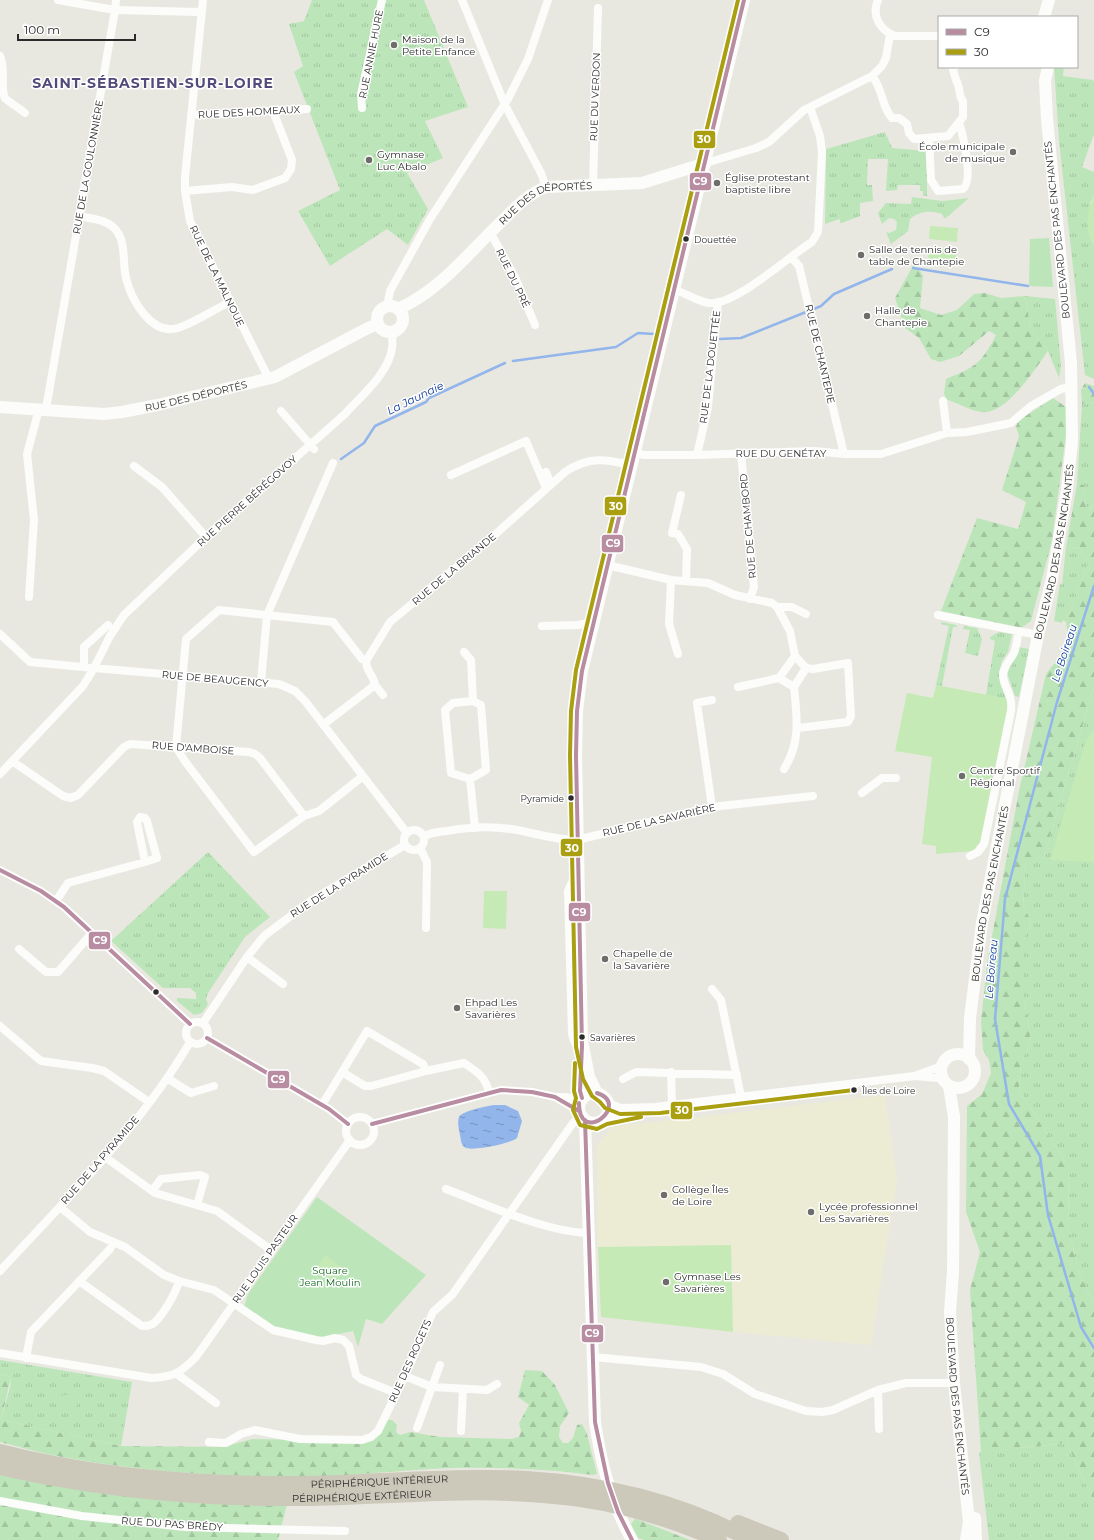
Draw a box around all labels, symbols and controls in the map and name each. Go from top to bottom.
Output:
street label: RUE ANNIE HURE [356,8,386,100]
scale bar [18,16,135,42]
legend [938,16,1078,68]
text: 100 m [24,22,60,37]
text: C9 [974,24,990,39]
place label: Maison de la Petite Enfance [402,33,475,58]
marker: Maison de la Petite Enfance [389,40,399,50]
text: 30 [974,44,989,59]
street label: RUE DU VERDON [587,52,603,142]
district label: SAINT-SÉBASTIEN-SUR-LOIRE [32,74,274,92]
street label: RUE DE LA GOULONNIÈRE [70,99,106,235]
street label: RUE DES HOMEAUX [198,103,301,121]
line badge: 30 [693,130,716,149]
text: 30 [696,132,712,146]
place label: École municipale de musique [919,140,1005,165]
street label: BOULEVARD DES PAS ENCHANTÉS [1041,141,1073,319]
marker: École municipale de musique [1008,147,1018,157]
place label: Gymnase Luc Abalo [377,148,427,173]
marker: Gymnase Luc Abalo [364,155,374,165]
place label: Église protestant baptiste libre [725,171,810,196]
line badge: C9 [689,172,712,191]
text: C9 [693,174,707,188]
marker: Église protestant baptiste libre [712,178,722,188]
street label: RUE DES DÉPORTÉS [496,179,592,227]
street label: RUE DE LA MALNOUE [187,223,247,329]
marker: Douettée [681,234,691,244]
place label: Douettée [694,234,737,245]
place label: Salle de tennis de table de Chantepie [869,243,964,268]
street label: RUE DU PRÉ [493,246,533,310]
marker: Salle de tennis de table de Chantepie [856,250,866,260]
street label: RUE DE CHANTEPIE [802,303,838,405]
place label: Halle de Chantepie [875,304,927,329]
street label: RUE DE LA DOUETTÉE [697,309,723,424]
marker: Halle de Chantepie [862,311,872,321]
street label: RUE DES DÉPORTÉS [144,377,248,414]
water label: La Jaunaie [384,378,446,418]
street label: RUE DU GENÉTAY [736,447,827,460]
street label: RUE PIERRE BÉRÉGOVOY [194,452,300,549]
street label: BOULEVARD DES PAS ENCHANTÉS [1031,463,1076,641]
street label: RUE DE CHAMBORD [737,473,759,579]
line badge: 30 [604,496,627,516]
text: 30 [608,499,624,513]
street label: RUE DE LA BRIANDE [409,530,499,608]
line badge: C9 [601,534,624,553]
text: C9 [606,536,620,550]
water label: Le Boireau [1048,622,1080,684]
street label: RUE DE BEAUGENCY [161,668,270,690]
street label: RUE D'AMBOISE [151,739,235,757]
place label: Centre Sportif Régional [970,764,1040,789]
marker: Centre Sportif Régional [957,771,967,781]
place label: Pyramide [521,793,565,804]
marker: Pyramide [566,793,576,803]
street label: RUE DE LA SAVARIÈRE [601,801,717,839]
street label: BOULEVARD DES PAS ENCHANTÉS [968,804,1011,982]
line badge: 30 [560,838,583,857]
text: 30 [564,841,580,855]
street label: RUE DE LA PYRAMIDE [288,849,391,920]
line badge: C9 [568,902,591,922]
text: C9 [572,905,586,919]
line badge: C9 [88,931,111,950]
text: C9 [93,933,107,947]
water label: Le Boireau [981,939,1001,999]
place label: Chapelle de la Savarière [613,947,672,972]
marker: Chapelle de la Savarière [600,954,610,964]
unlabelled marker [151,987,161,997]
place label: Ehpad Les Savarières [465,996,517,1021]
marker: Ehpad Les Savarières [452,1003,462,1013]
marker: Savarières [577,1032,587,1042]
place label: Savarières [590,1032,636,1043]
line badge: C9 [267,1070,290,1089]
text: C9 [271,1072,285,1086]
marker: Îles de Loire [849,1085,859,1095]
place label: Îles de Loire [861,1085,916,1096]
line badge: 30 [670,1101,693,1120]
text: 30 [674,1103,690,1117]
street label: RUE DE LA PYRAMIDE [58,1113,142,1207]
place label: Collège Îles de Loire [672,1183,729,1208]
marker: Collège Îles de Loire [659,1190,669,1200]
place label: Lycée professionnel Les Savarières [819,1200,918,1225]
marker: Lycée professionnel Les Savarières [806,1207,816,1217]
street label: RUE LOUIS PASTEUR [229,1212,301,1306]
park label: Square Jean Moulin [299,1264,360,1289]
place label: Gymnase Les Savarières [674,1270,741,1295]
marker: Gymnase Les Savarières [661,1277,671,1287]
street label: RUE DES ROGETS [386,1317,434,1405]
street label: BOULEVARD DES PAS ENCHANTÉS [944,1317,973,1496]
line badge: C9 [581,1324,604,1343]
text: C9 [585,1326,599,1340]
street label: PÉRIPHÉRIQUE INTÉRIEUR [310,1472,448,1490]
street label: PÉRIPHÉRIQUE EXTÉRIEUR [292,1487,432,1505]
street label: RUE DU PAS BRÉDY [121,1514,224,1534]

